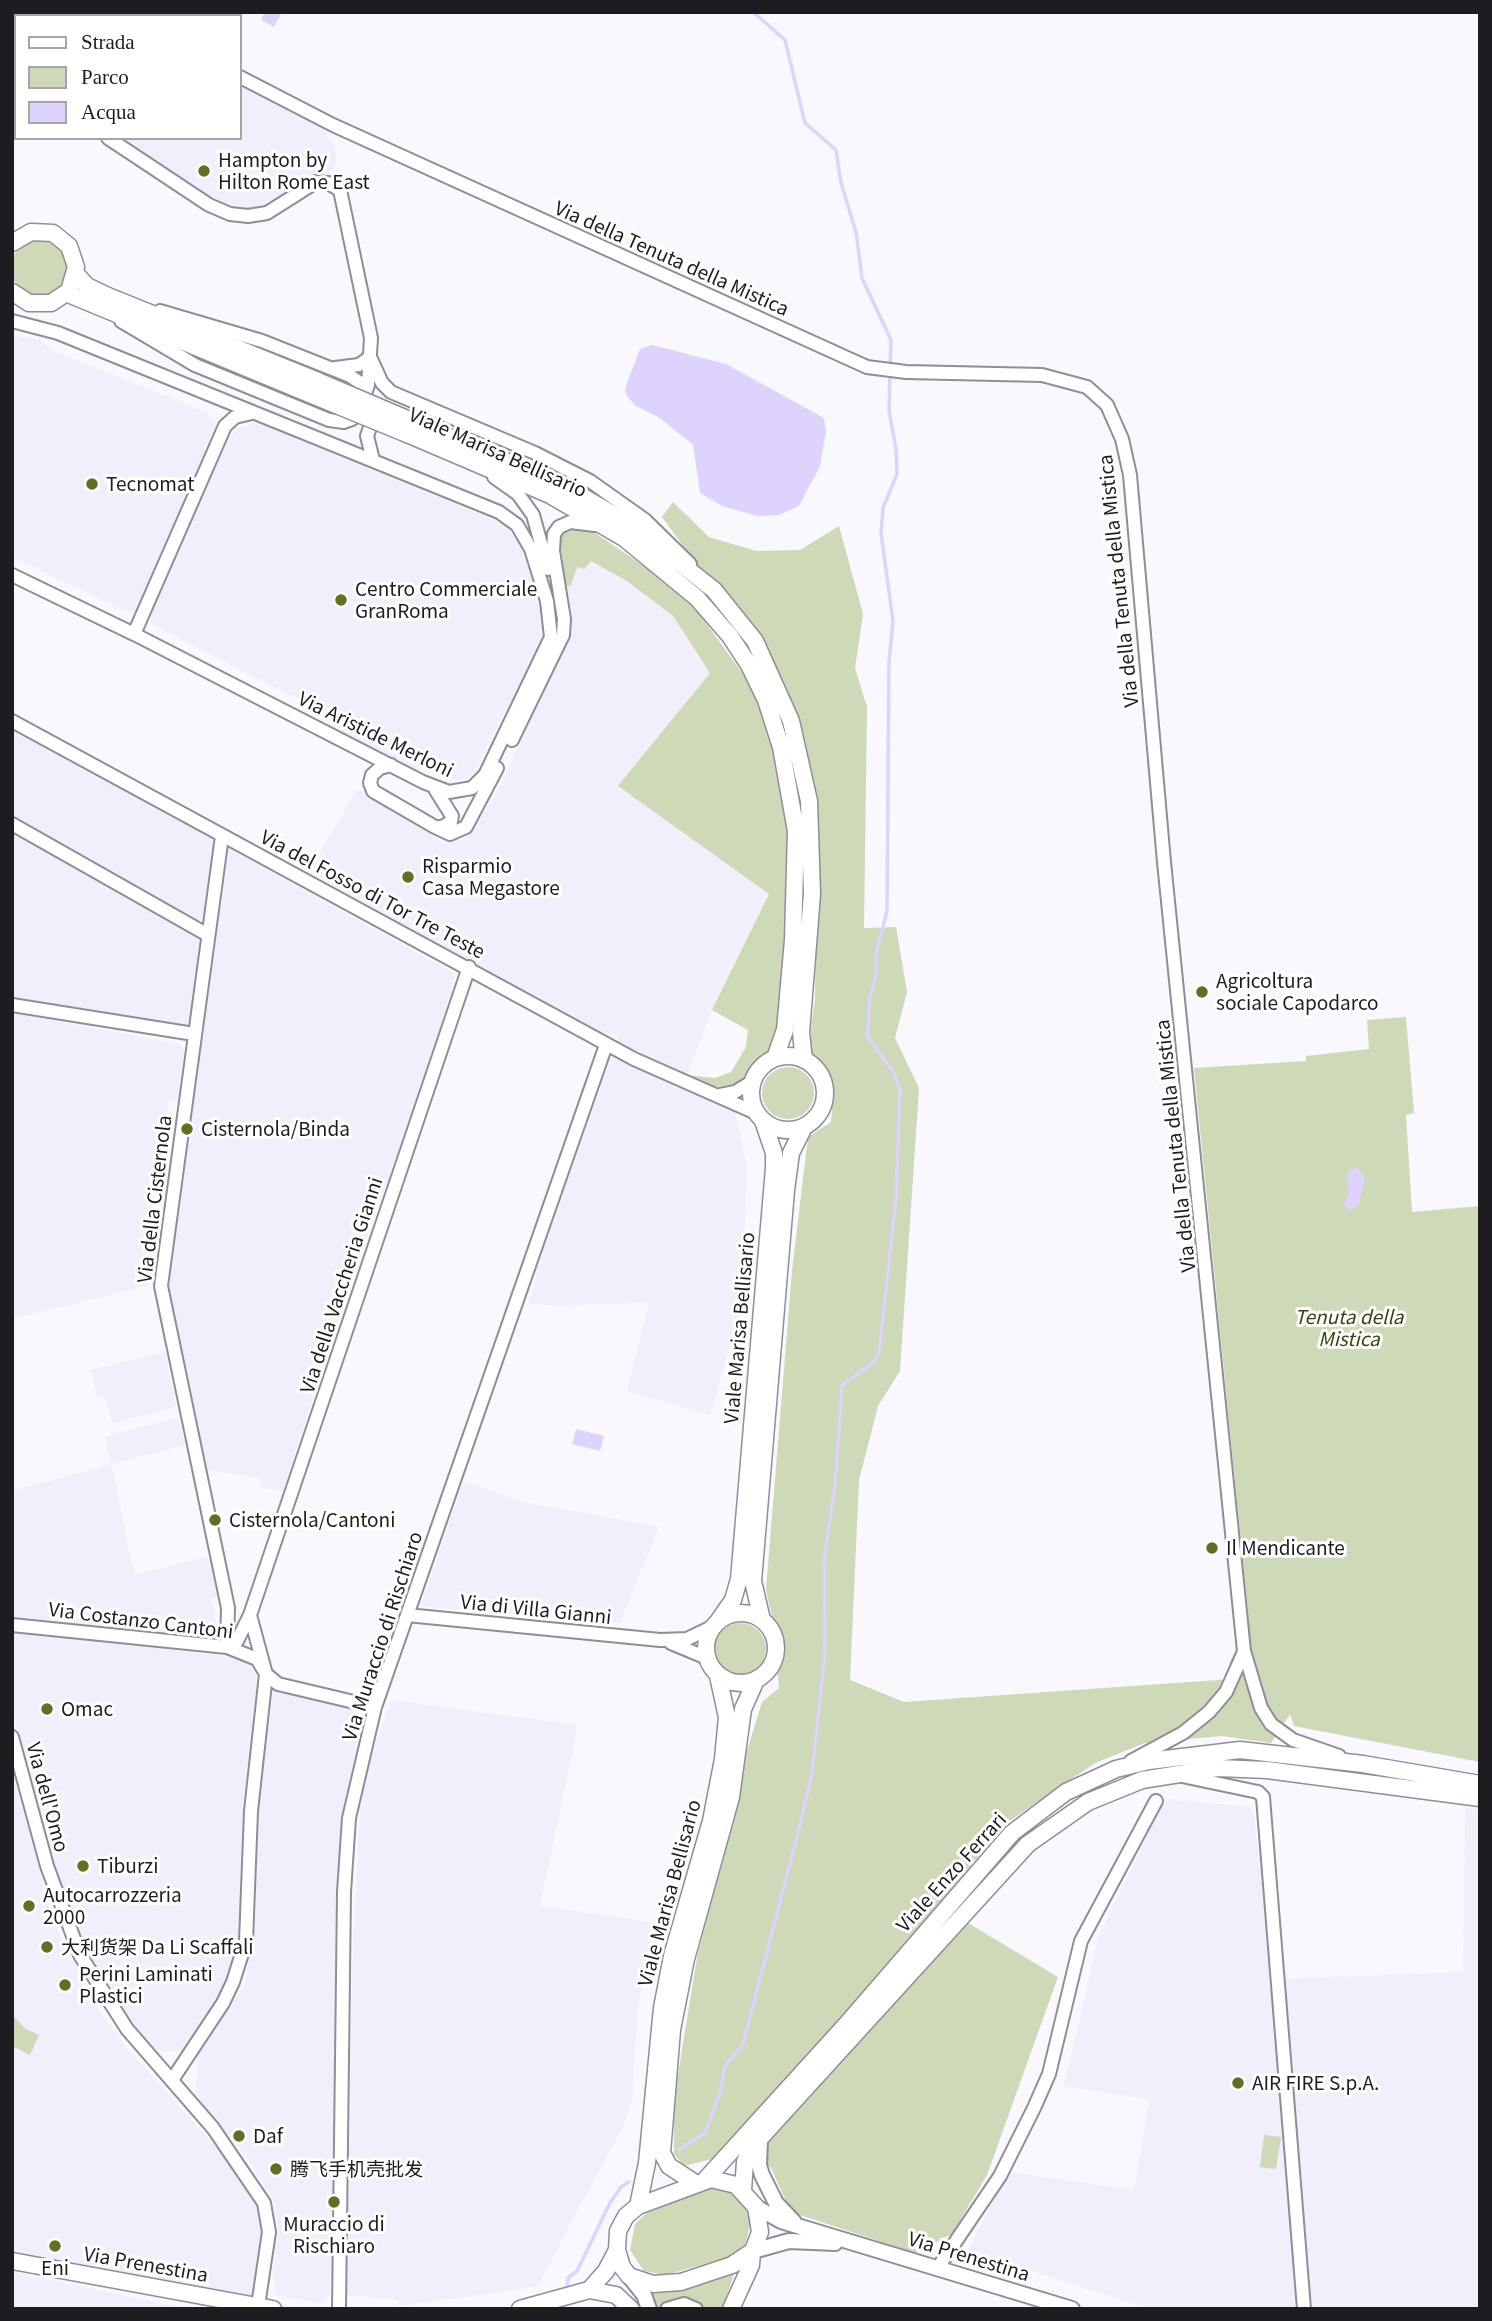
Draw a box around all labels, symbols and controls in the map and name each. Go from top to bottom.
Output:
legend [14,14,242,140]
text: Strada [81,30,135,54]
text: Parco [81,65,129,89]
text: Acqua [81,100,136,124]
place label: Hampton by Hilton Rome East [218,149,370,193]
marker: Hampton by Hilton Rome East [196,163,212,179]
street label: Via della Tenuta della Mistica [551,196,793,320]
street label: Viale Marisa Bellisario [406,402,590,502]
street label: Via della Tenuta della Mistica [1093,454,1143,708]
place label: Tecnomat [106,473,194,495]
marker: Tecnomat [84,476,100,492]
place label: Centro Commerciale GranRoma [355,578,537,622]
marker: Centro Commerciale GranRoma [333,592,349,608]
street label: Via Aristide Merloni [295,687,457,781]
street label: Via del Fosso di Tor Tre Teste [257,825,489,963]
place label: Risparmio Casa Megastore [422,855,560,899]
marker: Risparmio Casa Megastore [400,869,416,885]
place label: Agricoltura sociale Capodarco [1216,970,1379,1014]
marker: Agricoltura sociale Capodarco [1194,984,1210,1000]
street label: Via della Tenuta della Mistica [1150,1019,1200,1273]
street label: Via della Cisternola [132,1114,176,1284]
place label: Cisternola/Binda [201,1118,350,1140]
marker: Cisternola/Binda [179,1121,195,1137]
street label: Via della Vaccheria Gianni [295,1174,387,1396]
street label: Viale Marisa Bellisario [719,1231,759,1425]
park label: Tenuta della Mistica [1295,1306,1403,1350]
place label: Cisternola/Cantoni [229,1509,395,1531]
marker: Cisternola/Cantoni [207,1512,223,1528]
street label: Via Muraccio di Rischiaro [337,1528,427,1744]
place label: Il Mendicante [1226,1537,1345,1559]
marker: Il Mendicante [1204,1540,1220,1556]
street label: Via di Villa Gianni [459,1590,613,1628]
street label: Via Costanzo Cantoni [47,1597,235,1643]
place label: Omac [61,1698,113,1720]
marker: Omac [39,1701,55,1717]
street label: Via dell'Omo [22,1740,74,1854]
street label: Viale Marisa Bellisario [633,1797,705,1989]
street label: Viale Enzo Ferrari [892,1808,1010,1936]
place label: Tiburzi [97,1855,158,1877]
marker: Tiburzi [75,1858,91,1874]
place label: Autocarrozzeria 2000 [43,1884,182,1928]
marker: Autocarrozzeria 2000 [21,1898,37,1914]
place label: 大利货架 Da Li Scaffali [61,1936,254,1958]
marker: 大利货架 Da Li Scaffali [39,1939,55,1955]
place label: Perini Laminati Plastici [79,1963,213,2007]
marker: Perini Laminati Plastici [57,1977,73,1993]
place label: AIR FIRE S.p.A. [1252,2072,1379,2094]
marker: AIR FIRE S.p.A. [1230,2075,1246,2091]
place label: Daf [253,2125,283,2147]
marker: Daf [231,2128,247,2144]
place label: 腾飞手机壳批发 [290,2158,423,2180]
marker: 腾飞手机壳批发 [268,2161,284,2177]
marker: Muraccio di Rischiaro [326,2194,342,2210]
place label: Muraccio di Rischiaro [283,2213,385,2257]
street label: Via Prenestina [905,2227,1033,2285]
marker: Eni [47,2238,63,2254]
street label: Via Prenestina [82,2242,210,2286]
place label: Eni [41,2257,69,2279]

